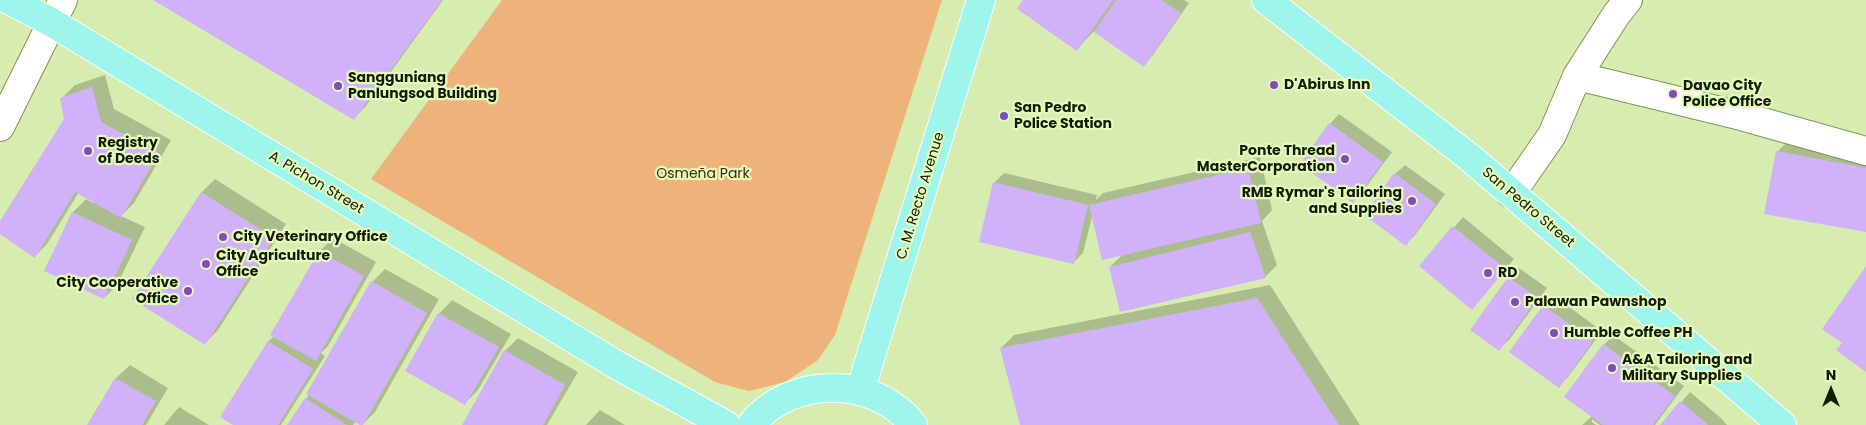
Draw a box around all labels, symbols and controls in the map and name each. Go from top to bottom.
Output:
place label: Sangguniang Panlungsod Building [348,70,497,102]
place label: D'Abirus Inn [1284,77,1370,93]
place label: Davao City Police Office [1683,78,1771,110]
marker: D'Abirus Inn [1268,79,1280,91]
marker: Sangguniang Panlungsod Building [332,80,344,92]
marker: Davao City Police Office [1667,88,1679,100]
place label: San Pedro Police Station [1014,100,1112,132]
marker: San Pedro Police Station [998,110,1010,122]
street label: C. M. Recto Avenue [894,130,948,262]
place label: Registry of Deeds [98,135,160,168]
place label: Ponte Thread MasterCorporation [1197,143,1335,176]
marker: Registry of Deeds [82,145,94,157]
street label: A. Pichon Street [265,148,367,218]
marker: Ponte Thread MasterCorporation [1339,153,1351,165]
street label: San Pedro Street [1478,164,1578,252]
park label: Osmeña Park [656,166,750,182]
place label: RMB Rymar's Tailoring and Supplies [1242,185,1402,218]
marker: RMB Rymar's Tailoring and Supplies [1406,195,1418,207]
place label: City Veterinary Office [233,229,388,245]
marker: City Veterinary Office [217,231,229,243]
place label: City Agriculture Office [216,248,330,280]
marker: City Agriculture Office [200,258,212,270]
place label: RD [1498,265,1517,281]
marker: RD [1482,267,1494,279]
place label: City Cooperative Office [56,275,178,308]
marker: City Cooperative Office [182,285,194,297]
place label: Palawan Pawnshop [1525,294,1666,310]
marker: Palawan Pawnshop [1509,296,1521,308]
place label: Humble Coffee PH [1564,325,1693,341]
marker: Humble Coffee PH [1548,327,1560,339]
place label: A&A Tailoring and Military Supplies [1622,352,1752,384]
marker: A&A Tailoring and Military Supplies [1606,362,1618,374]
north arrow [1806,365,1856,415]
text: N [1826,365,1836,385]

